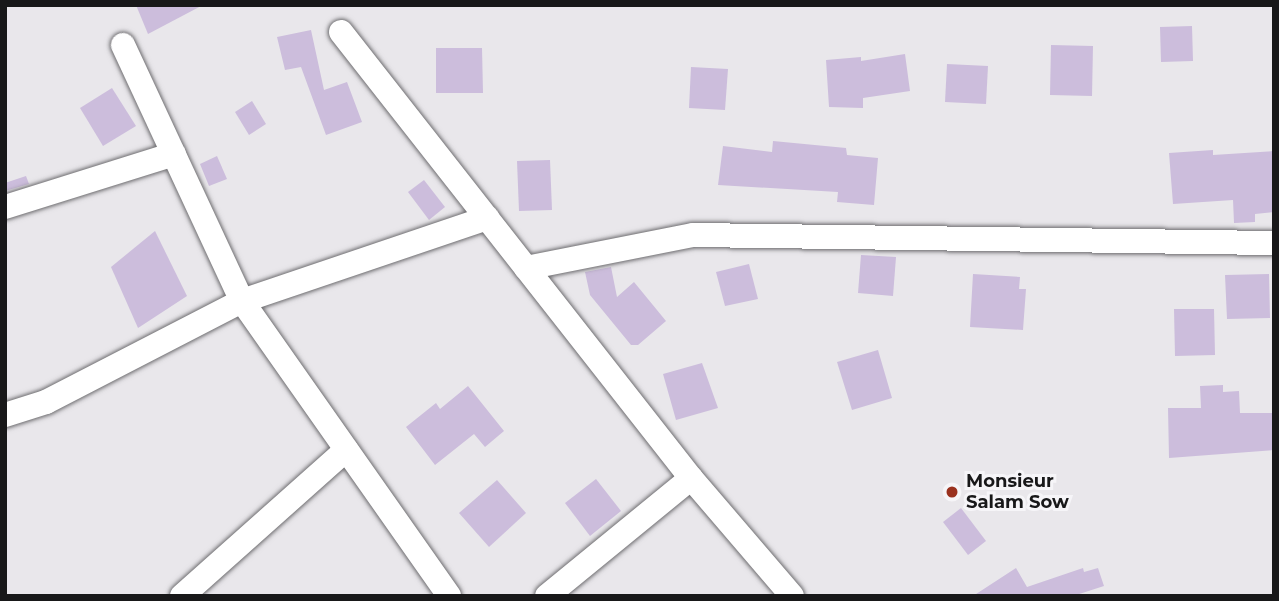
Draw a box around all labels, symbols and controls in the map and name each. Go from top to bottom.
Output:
place label: Monsieur Salam Sow [966,471,1069,514]
marker: Monsieur Salam Sow [944,484,960,500]

